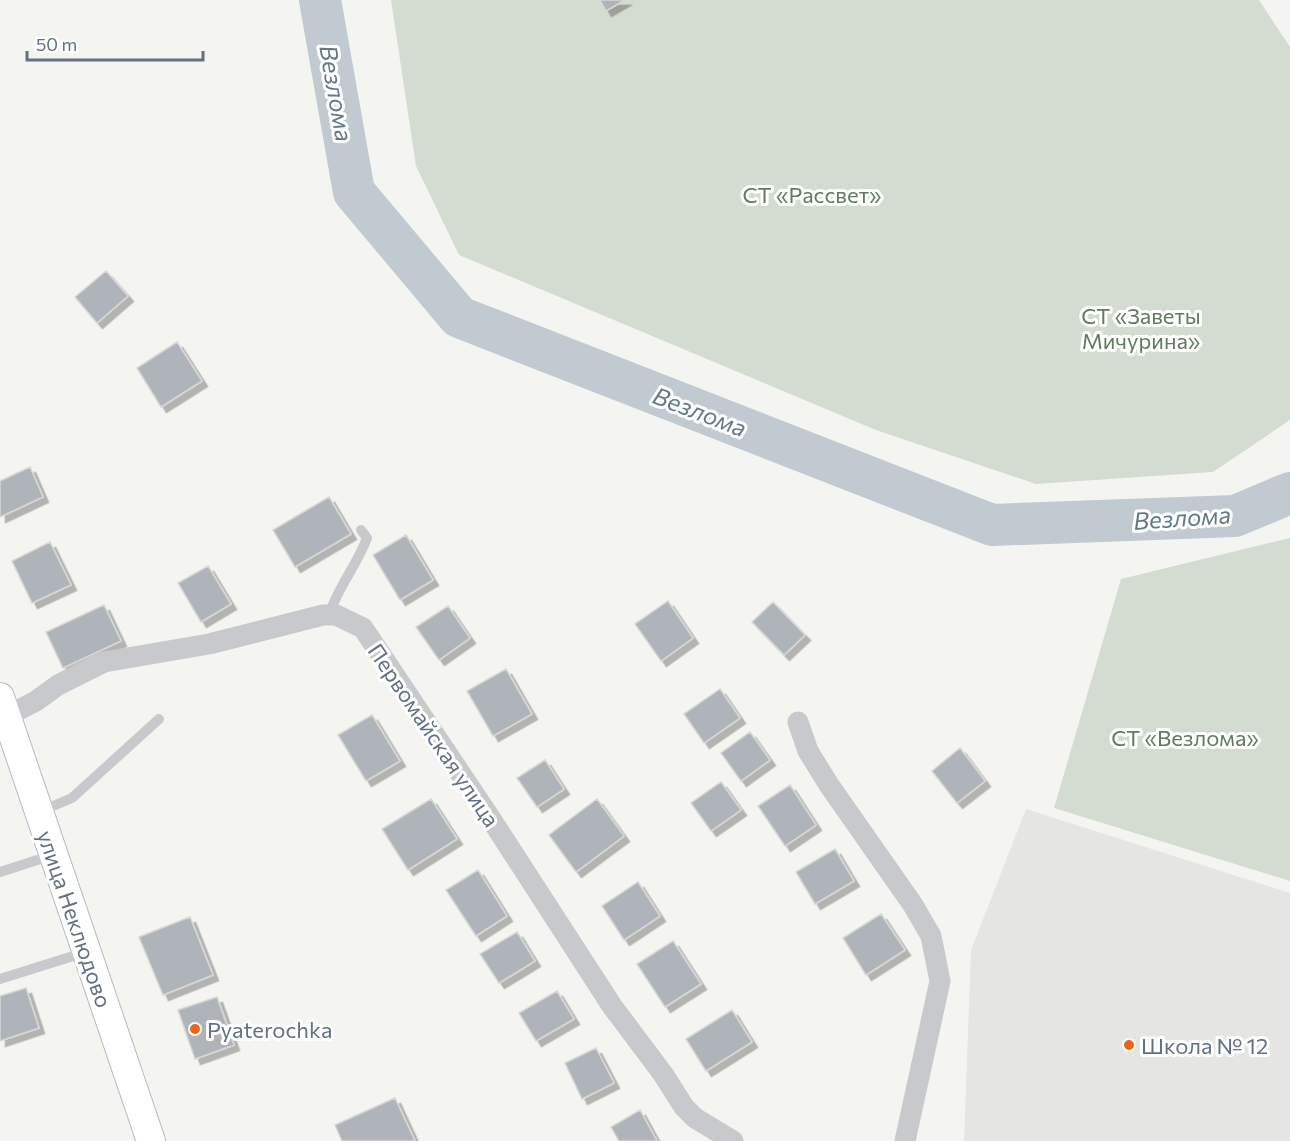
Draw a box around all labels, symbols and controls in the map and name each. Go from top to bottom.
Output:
scale bar [27,24,202,62]
text: 50 m [36,33,77,55]
water label: Везлома [314,42,360,144]
park label: СТ «Рассвет» [743,181,881,208]
park label: СТ «Заветы Мичурина» [1081,302,1201,354]
water label: Везлома [649,380,751,442]
water label: Везлома [1132,499,1232,535]
street label: Первомайская улица [363,638,505,832]
park label: СТ «Везлома» [1111,724,1259,751]
street label: улица Неклюдово [32,827,118,1011]
place label: Pyaterochka [207,1016,332,1043]
marker: Pyaterochka [188,1022,202,1036]
place label: Школа № 12 [1141,1032,1268,1059]
marker: Школа № 12 [1122,1038,1136,1052]

